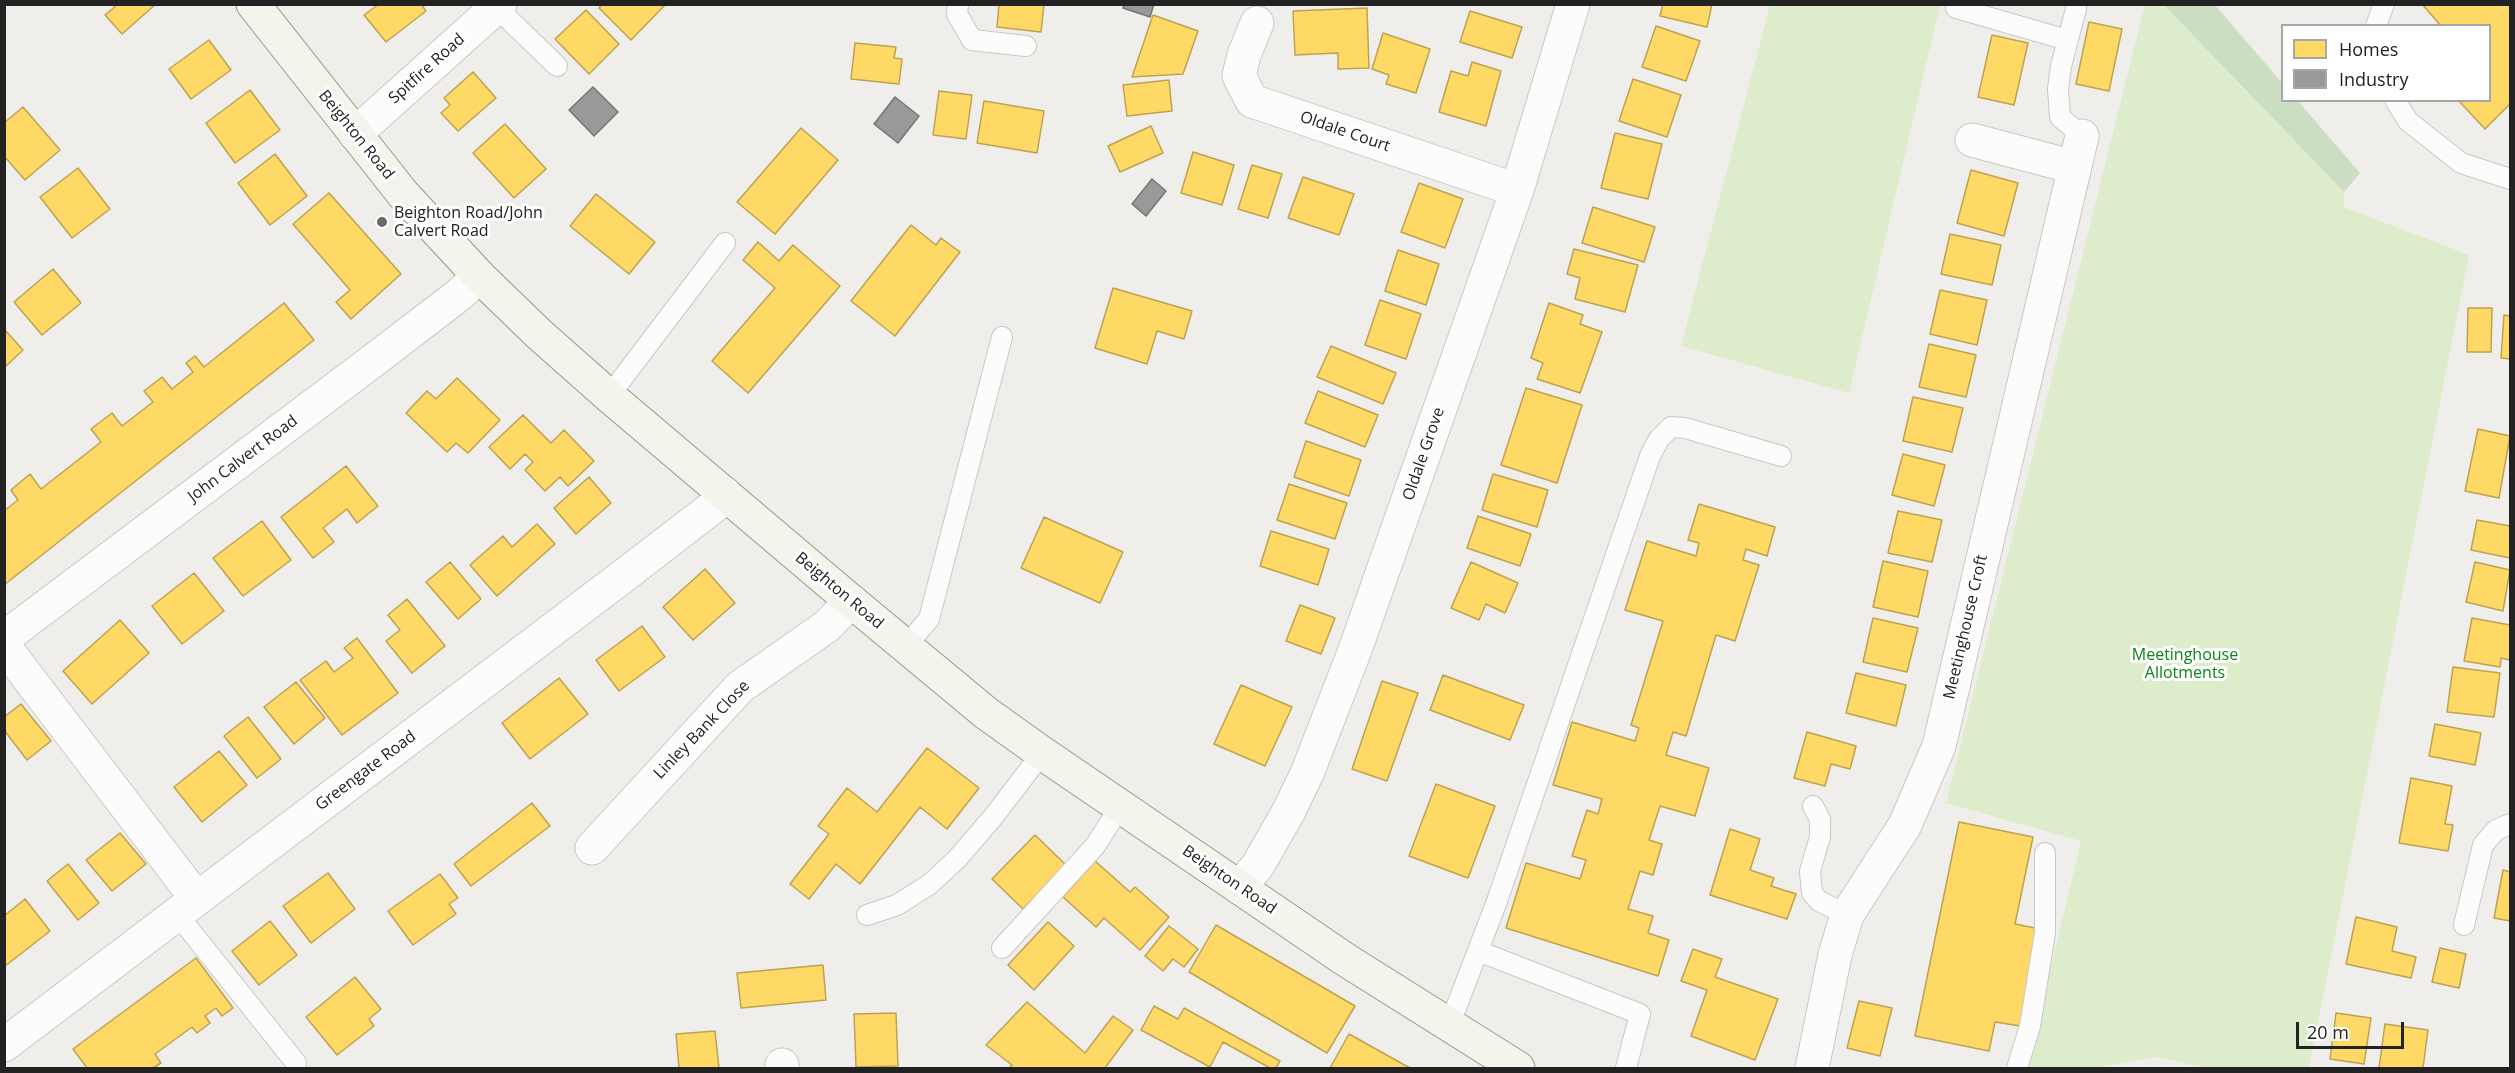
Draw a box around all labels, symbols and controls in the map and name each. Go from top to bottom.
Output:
legend [2281,24,2491,102]
street label: Spitfire Road [385,30,469,108]
text: Homes [2339,37,2398,61]
text: Industry [2339,67,2409,91]
street label: Beighton Road [314,86,398,184]
street label: Oldale Court [1297,108,1393,156]
place label: Beighton Road/John Calvert Road [394,203,543,241]
marker: Beighton Road/John Calvert Road [375,215,389,229]
street label: Oldale Grove [1399,405,1449,503]
street label: John Calvert Road [184,412,302,506]
street label: Beighton Road [791,549,887,633]
street label: Meetinghouse Croft [1940,553,1992,701]
park label: Meetinghouse Allotments [2132,645,2238,683]
street label: Linley Bank Close [650,677,754,783]
street label: Greengate Road [312,727,420,815]
street label: Beighton Road [1178,841,1280,919]
scale bar [2299,1010,2407,1048]
text: 20 m [2307,1020,2349,1044]

